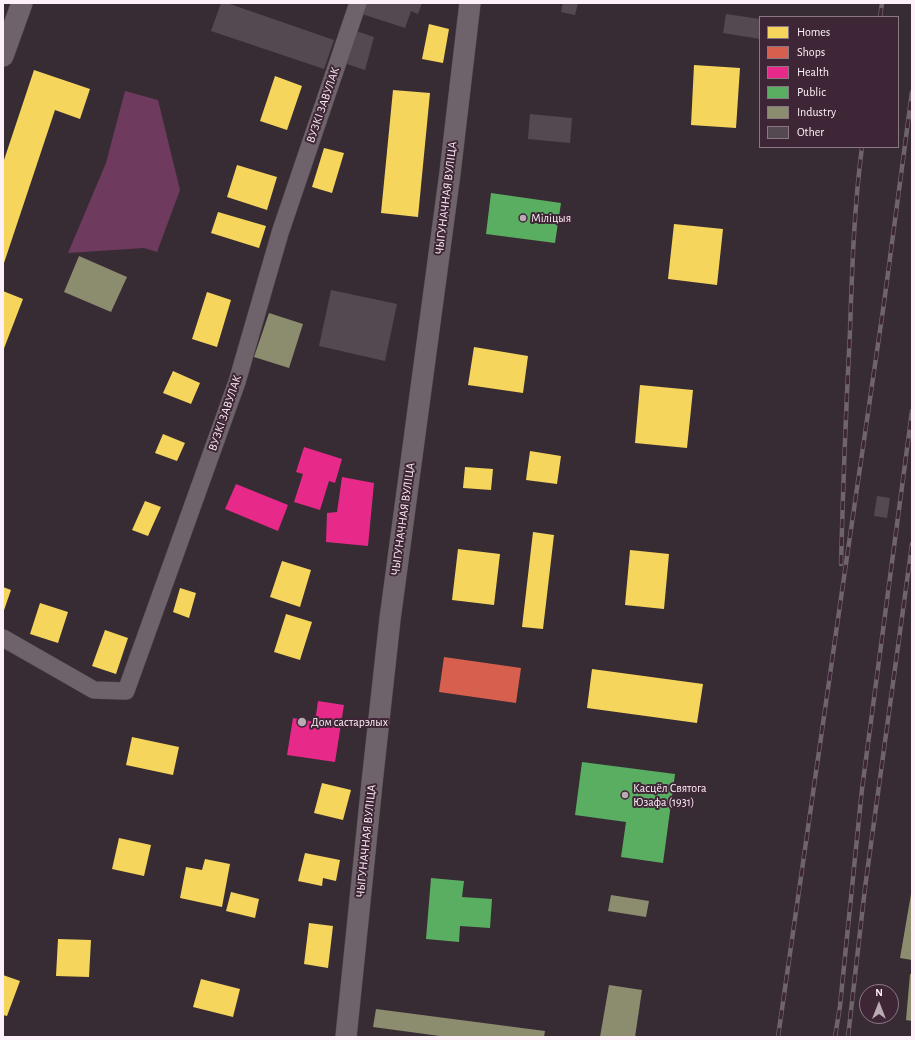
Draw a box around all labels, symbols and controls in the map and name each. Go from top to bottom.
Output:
legend [759,16,899,148]
text: Homes [797,26,830,38]
text: Shops [797,46,825,58]
street label: ВУЗКІ ЗАВУЛАК [303,65,343,145]
text: Health [797,66,829,78]
text: Public [797,86,826,98]
text: Industry [797,106,836,118]
text: Other [797,126,824,138]
street label: ЧЫГУНАЧНАЯ ВУЛІЦА [432,141,460,255]
place label: Міліцыя [531,211,571,225]
marker: Міліцыя [518,213,528,223]
street label: ВУЗКІ ЗАВУЛАК [205,373,245,453]
street label: ЧЫГУНАЧНАЯ ВУЛІЦА [388,462,418,576]
place label: Дом састарэлых [311,715,388,729]
marker: Дом састарэлых [296,716,308,728]
place label: Касцёл Святога Юзафа (1931) [633,781,707,809]
street label: ЧЫГУНАЧНАЯ ВУЛІЦА [353,784,379,898]
marker: Касцёл Святога Юзафа (1931) [620,790,630,800]
north arrow [859,984,899,1024]
text: N [875,987,883,998]

